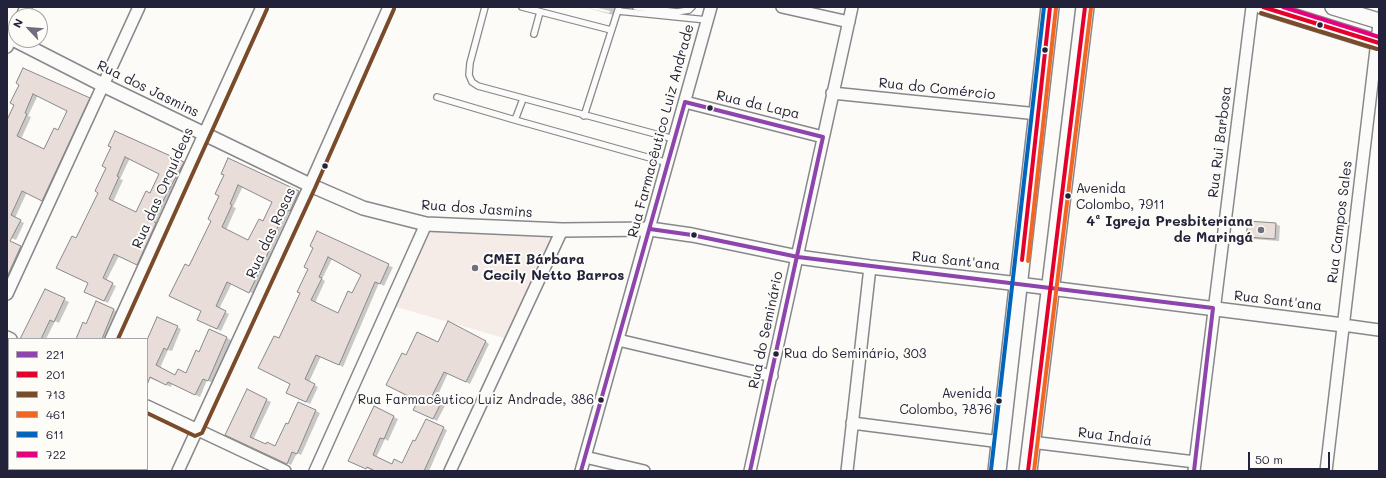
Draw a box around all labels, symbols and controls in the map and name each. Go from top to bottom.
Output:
north arrow [8,8,48,48]
text: N [9,16,26,30]
unlabelled marker [1315,20,1325,30]
street label: Rua Farmacêutico Luiz Andrade [624,22,698,240]
unlabelled marker [1040,45,1050,55]
street label: Rua dos Jasmins [94,57,202,121]
street label: Rua do Comércio [878,75,996,103]
street label: Rua Rui Barbosa [1205,85,1235,199]
street label: Rua da Lapa [715,87,801,123]
unlabelled marker [705,103,715,113]
street label: Rua das Orquídeas [129,125,197,251]
street label: Rua Campos Sales [1324,160,1356,284]
unlabelled marker [320,161,330,171]
place label: Avenida Colombo, 7911 [1076,181,1165,212]
street label: Rua das Rosas [243,185,299,281]
marker: Avenida Colombo, 7911 [1063,191,1073,201]
street label: Rua dos Jasmins [421,197,533,221]
place label: 4ª Igreja Presbiteriana de Maringá [1086,214,1253,246]
marker: 4ª Igreja Presbiteriana de Maringá [1256,225,1266,235]
unlabelled marker [689,230,699,240]
street label: Rua Sant'ana [911,248,1001,274]
place label: CMEI Bárbara Cecily Netto Barros [483,252,624,284]
marker: CMEI Bárbara Cecily Netto Barros [470,263,480,273]
street label: Rua do Seminário [745,270,787,390]
street label: Rua Sant'ana [1233,287,1323,315]
legend [8,338,148,470]
text: 221 [46,346,65,362]
place label: Rua do Seminário, 303 [784,346,926,362]
marker: Rua do Seminário, 303 [771,349,781,359]
text: 201 [46,366,65,382]
text: 713 [46,386,65,402]
place label: Avenida Colombo, 7876 [899,386,992,417]
place label: Rua Farmacêutico Luiz Andrade, 386 [358,392,594,408]
marker: Rua Farmacêutico Luiz Andrade, 386 [596,395,606,405]
marker: Avenida Colombo, 7876 [994,396,1004,406]
text: 461 [46,406,66,422]
street label: Rua Indaiá [1077,424,1153,450]
text: 611 [46,426,64,442]
scale bar [1250,444,1332,470]
text: 722 [46,446,66,462]
text: 50 m [1255,451,1283,467]

